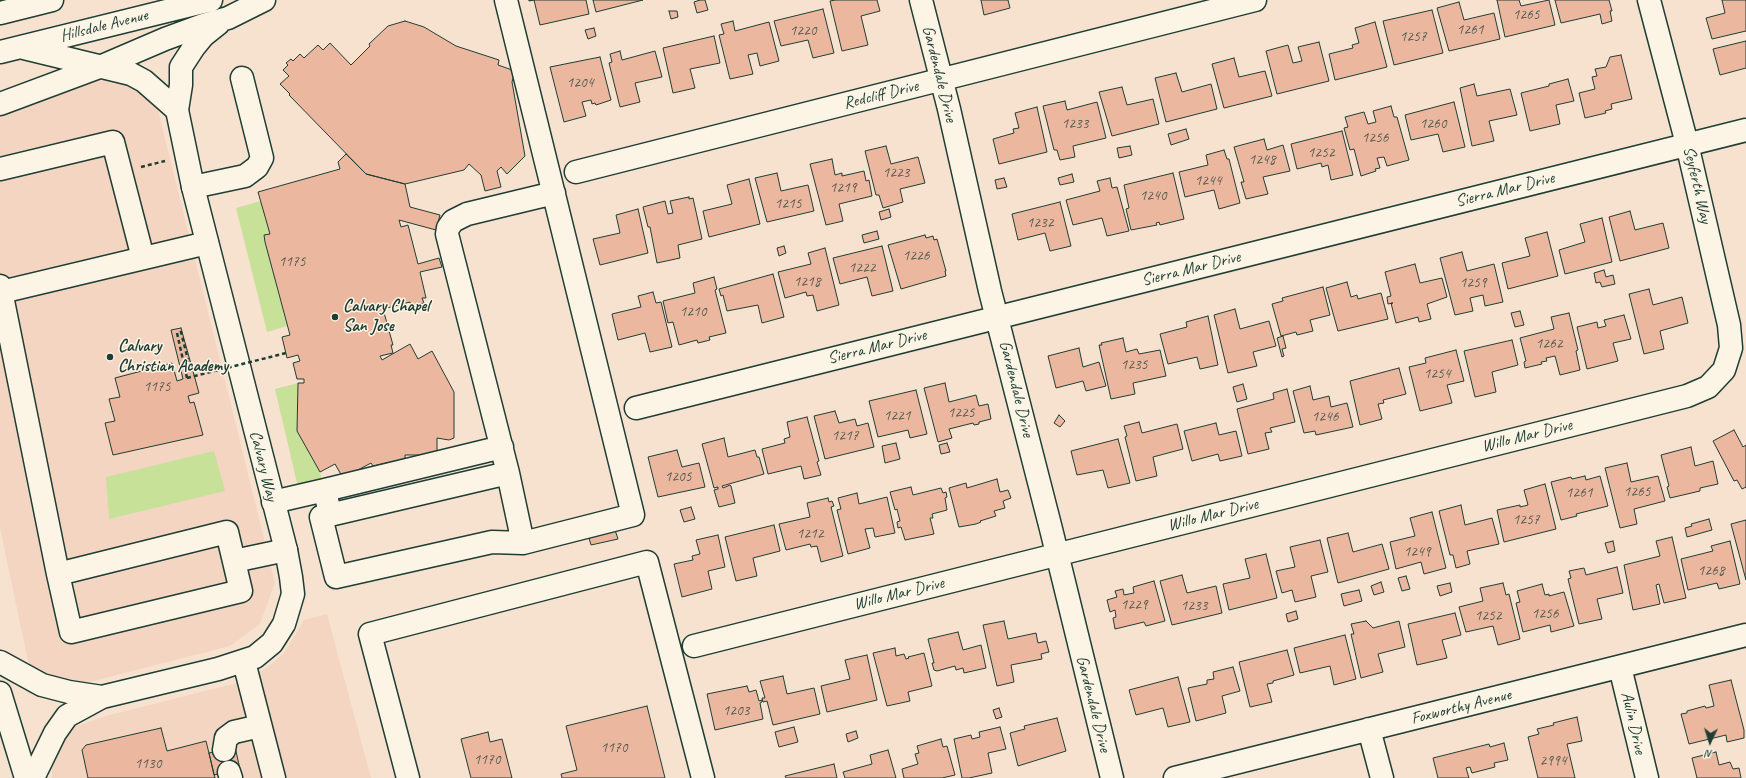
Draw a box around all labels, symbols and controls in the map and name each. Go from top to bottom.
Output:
street label: Hillsdale Avenue [58,5,150,47]
house number: 1265 [1513,6,1539,24]
house number: 1261 [1457,21,1483,39]
house number: 1220 [790,22,816,40]
street label: Gardendale Drive [917,24,961,124]
house number: 1257 [1400,28,1426,46]
house number: 1204 [567,74,593,92]
street label: Redcliff Drive [842,76,920,114]
house number: 1233 [1062,115,1088,133]
house number: 1260 [1420,115,1446,133]
house number: 1256 [1362,129,1388,147]
house number: 1252 [1308,144,1334,162]
street label: Seyferth Way [1678,144,1716,226]
house number: 1248 [1249,151,1275,169]
house number: 1223 [883,164,909,182]
street label: Sierra Mar Drive [1454,168,1556,212]
house number: 1244 [1195,172,1221,190]
house number: 1219 [830,179,856,197]
house number: 1240 [1140,187,1166,205]
house number: 1215 [775,195,801,213]
house number: 1232 [1027,214,1053,232]
house number: 1226 [903,247,929,265]
street label: Sierra Mar Drive [1140,247,1242,291]
house number: 1175 [279,253,305,271]
house number: 1222 [849,259,875,277]
house number: 1218 [794,273,820,291]
house number: 1259 [1460,274,1486,292]
place label: Calvary Chapel San Jose [343,297,429,337]
house number: 1210 [680,303,706,321]
marker: Calvary Chapel San Jose [330,312,340,322]
street label: Sierra Mar Drive [826,325,928,369]
house number: 1262 [1536,335,1562,353]
place label: Calvary Christian Academy [118,337,228,377]
street label: Gardendale Drive [994,339,1038,439]
marker: Calvary Christian Academy [105,352,115,362]
house number: 1235 [1121,356,1147,374]
house number: 1254 [1424,365,1450,383]
house number: 1175 [144,378,170,396]
house number: 1225 [948,404,974,422]
house number: 1221 [884,407,910,425]
house number: 1246 [1312,408,1338,426]
street label: Willo Mar Drive [1480,415,1574,457]
house number: 1217 [832,427,858,445]
street label: Calvary Way [244,429,282,503]
house number: 1205 [665,468,691,486]
house number: 1265 [1624,483,1650,501]
house number: 1261 [1566,484,1592,502]
street label: Willo Mar Drive [1166,494,1260,536]
house number: 1257 [1513,511,1539,529]
house number: 1212 [797,525,823,543]
house number: 1249 [1404,543,1430,561]
house number: 1268 [1698,562,1724,580]
street label: Willo Mar Drive [852,573,946,615]
house number: 1229 [1121,596,1147,614]
house number: 1233 [1181,597,1207,615]
house number: 1256 [1532,605,1558,623]
house number: 1252 [1475,607,1501,625]
street label: Gardendale Drive [1071,654,1115,754]
street label: Foxworthy Avenue [1409,685,1513,729]
street label: Aulin Drive [1616,690,1650,756]
house number: 1203 [723,702,749,720]
north arrow [1690,722,1730,762]
house number: 1170 [601,739,627,757]
text: N [1705,747,1713,761]
house number: 1170 [474,751,500,769]
house number: 2994 [1540,752,1566,770]
house number: 1130 [135,755,161,773]

